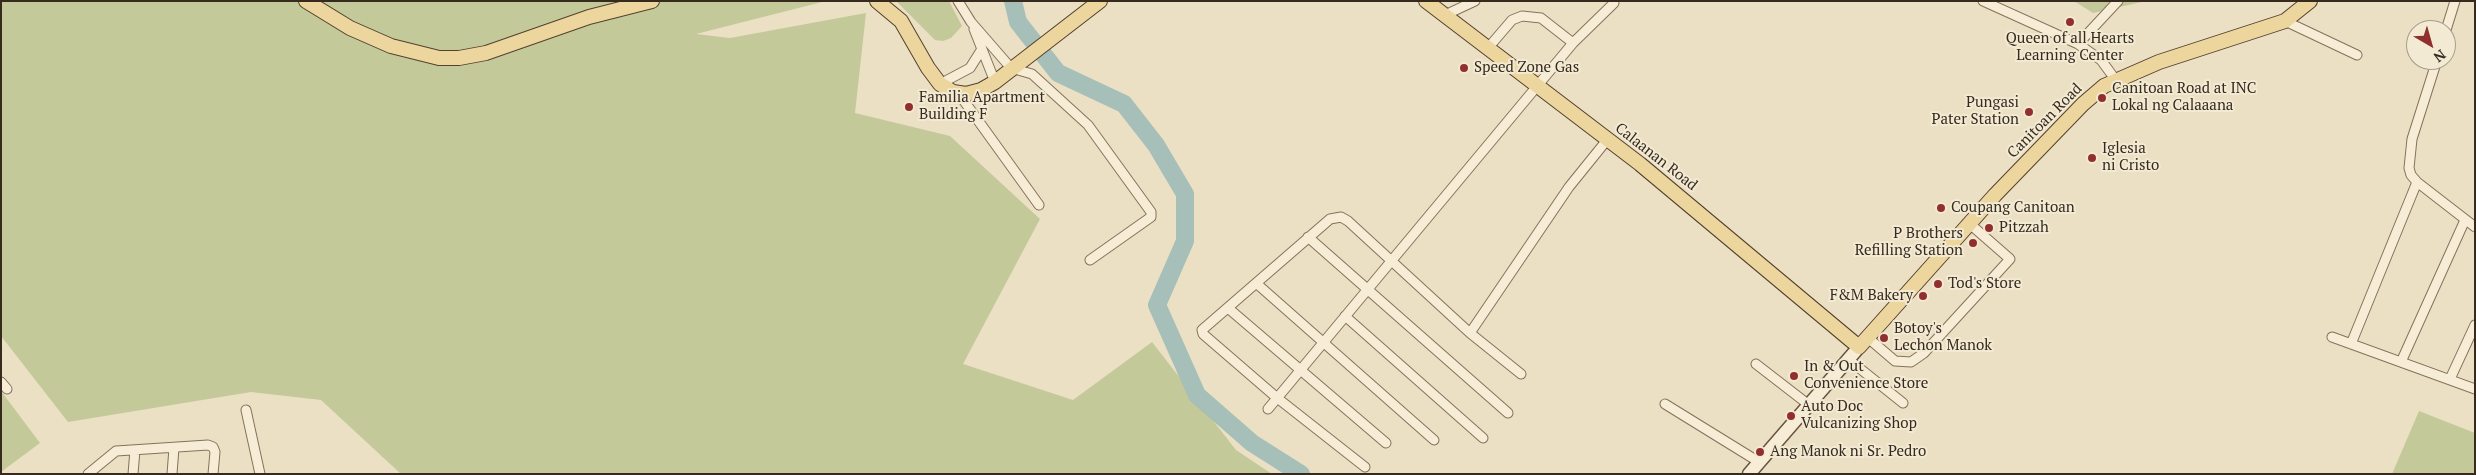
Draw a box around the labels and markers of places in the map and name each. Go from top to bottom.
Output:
marker: Queen of all Hearts Learning Center [2064,16,2076,28]
place label: Queen of all Hearts Learning Center [2006,30,2134,65]
place label: Speed Zone Gas [1474,59,1579,77]
marker: Speed Zone Gas [1458,62,1470,74]
place label: Canitoan Road at INC Lokal ng Calaaana [2112,80,2256,115]
place label: Familia Apartment Building F [919,89,1045,124]
marker: Canitoan Road at INC Lokal ng Calaaana [2096,92,2108,104]
place label: Pungasi Pater Station [1932,94,2019,129]
marker: Familia Apartment Building F [903,101,915,113]
marker: Pungasi Pater Station [2023,106,2035,118]
place label: Iglesia ni Cristo [2102,140,2159,175]
marker: Iglesia ni Cristo [2086,152,2098,164]
place label: Coupang Canitoan [1951,199,2075,217]
marker: Coupang Canitoan [1935,202,1947,214]
place label: Pitzzah [1999,219,2049,237]
marker: Pitzzah [1983,222,1995,234]
place label: P Brothers Refilling Station [1855,225,1963,260]
marker: P Brothers Refilling Station [1967,237,1979,249]
place label: Tod's Store [1948,275,2021,293]
marker: Tod's Store [1932,278,1944,290]
place label: F&M Bakery [1830,287,1913,305]
marker: F&M Bakery [1917,290,1929,302]
place label: Botoy's Lechon Manok [1894,320,1992,355]
marker: Botoy's Lechon Manok [1878,332,1890,344]
place label: In & Out Convenience Store [1804,358,1928,393]
marker: In & Out Convenience Store [1788,370,1800,382]
place label: Auto Doc Vulcanizing Shop [1801,398,1917,433]
marker: Auto Doc Vulcanizing Shop [1785,410,1797,422]
place label: Ang Manok ni Sr. Pedro [1770,443,1926,461]
marker: Ang Manok ni Sr. Pedro [1754,446,1766,458]

